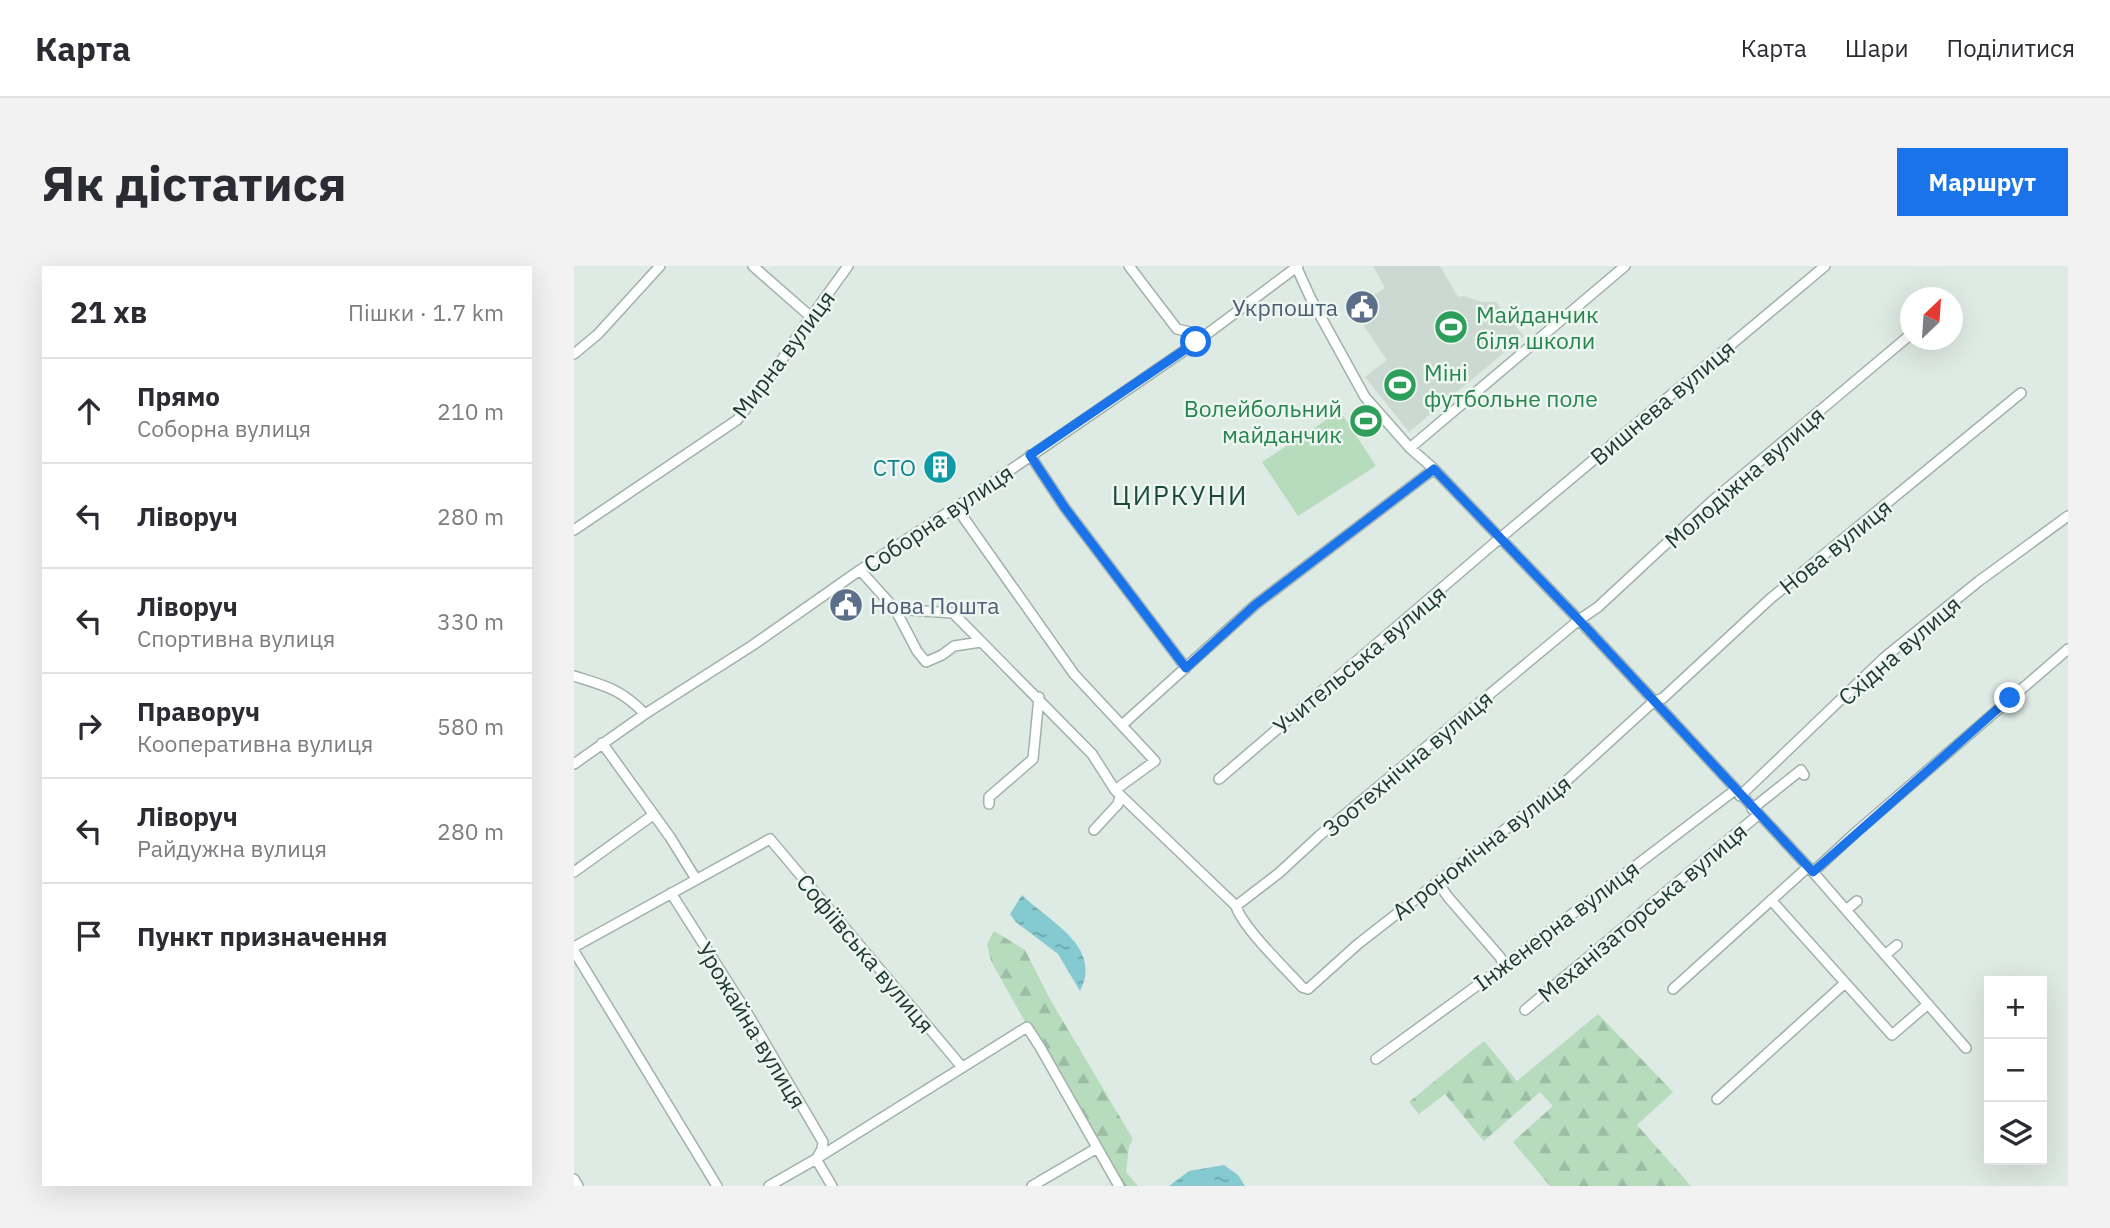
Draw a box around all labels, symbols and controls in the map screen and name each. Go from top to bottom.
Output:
text: Карта [35,27,131,70]
text: Карта [1741,32,1807,64]
text: Шари [1845,32,1909,64]
text: Поділитися [1947,32,2075,64]
button: Маршрут [1897,148,2068,216]
text: Як дістатися [42,151,347,214]
street label: Мирна вулиця [725,284,841,424]
north arrow [1900,287,1963,350]
public building icon: Укрпошта [1343,288,1381,326]
text: 21 хв [70,292,147,331]
place label: Укрпошта [1232,292,1338,322]
text: Пішки · 1.7 km [348,297,504,327]
place label: Майданчик біля школи [1476,299,1599,355]
sports icon: Майданчик біля школи [1432,308,1470,346]
route start [1180,326,1211,357]
street label: Вишнева вулиця [1583,333,1741,471]
place label: Міні футбольне поле [1424,357,1598,413]
sports icon: Міні футбольне поле [1381,366,1419,404]
text: Прямо [137,379,220,413]
icon: ahead [70,392,108,430]
place label: Волейбольний майданчик [1184,393,1342,449]
text: 210 m [437,396,504,426]
street label: Молодіжна вулиця [1658,399,1830,555]
sports icon: Волейбольний майданчик [1347,402,1385,440]
text: Соборна вулиця [137,413,311,443]
building icon: СТО [921,448,959,486]
place label: СТО [873,452,916,482]
street label: Соборна вулиця [857,457,1019,579]
district label: ЦИРКУНИ [1112,478,1248,512]
street label: Нова вулиця [1773,492,1897,600]
icon: left [70,497,108,535]
text: Ліворуч [137,499,238,533]
text: 280 m [437,501,504,531]
street label: Учительська вулиця [1266,578,1452,740]
public building icon: Нова Пошта [827,586,865,624]
street label: Східна вулиця [1831,588,1967,712]
text: Ліворуч [137,589,238,623]
place label: Нова Пошта [870,590,1000,620]
icon: left [70,602,108,640]
text: 330 m [437,606,504,636]
text: Спортивна вулиця [137,623,335,653]
route end [1994,682,2025,713]
street label: Зоотехнічна вулиця [1316,683,1498,843]
text: Праворуч [137,694,260,728]
icon: right [70,707,108,745]
text: 580 m [437,711,504,741]
text: Кооперативна вулиця [137,728,373,758]
street label: Агрономічна вулиця [1385,768,1577,926]
text: Ліворуч [137,799,238,833]
icon: left [70,812,108,850]
text: 280 m [437,816,504,846]
street label: Механізаторська вулиця [1531,816,1753,1008]
text: Райдужна вулиця [137,833,327,863]
street label: Інженерна вулиця [1467,853,1645,997]
street label: Софіївська вулиця [790,867,942,1039]
icon: arrive [70,917,108,955]
text: Пункт призначення [137,919,387,953]
street label: Урожайна вулиця [690,936,814,1114]
map controls [1984,976,2047,1165]
button: + [1984,976,2047,1039]
button: − [1984,1039,2047,1102]
button: layers [1984,1102,2047,1165]

